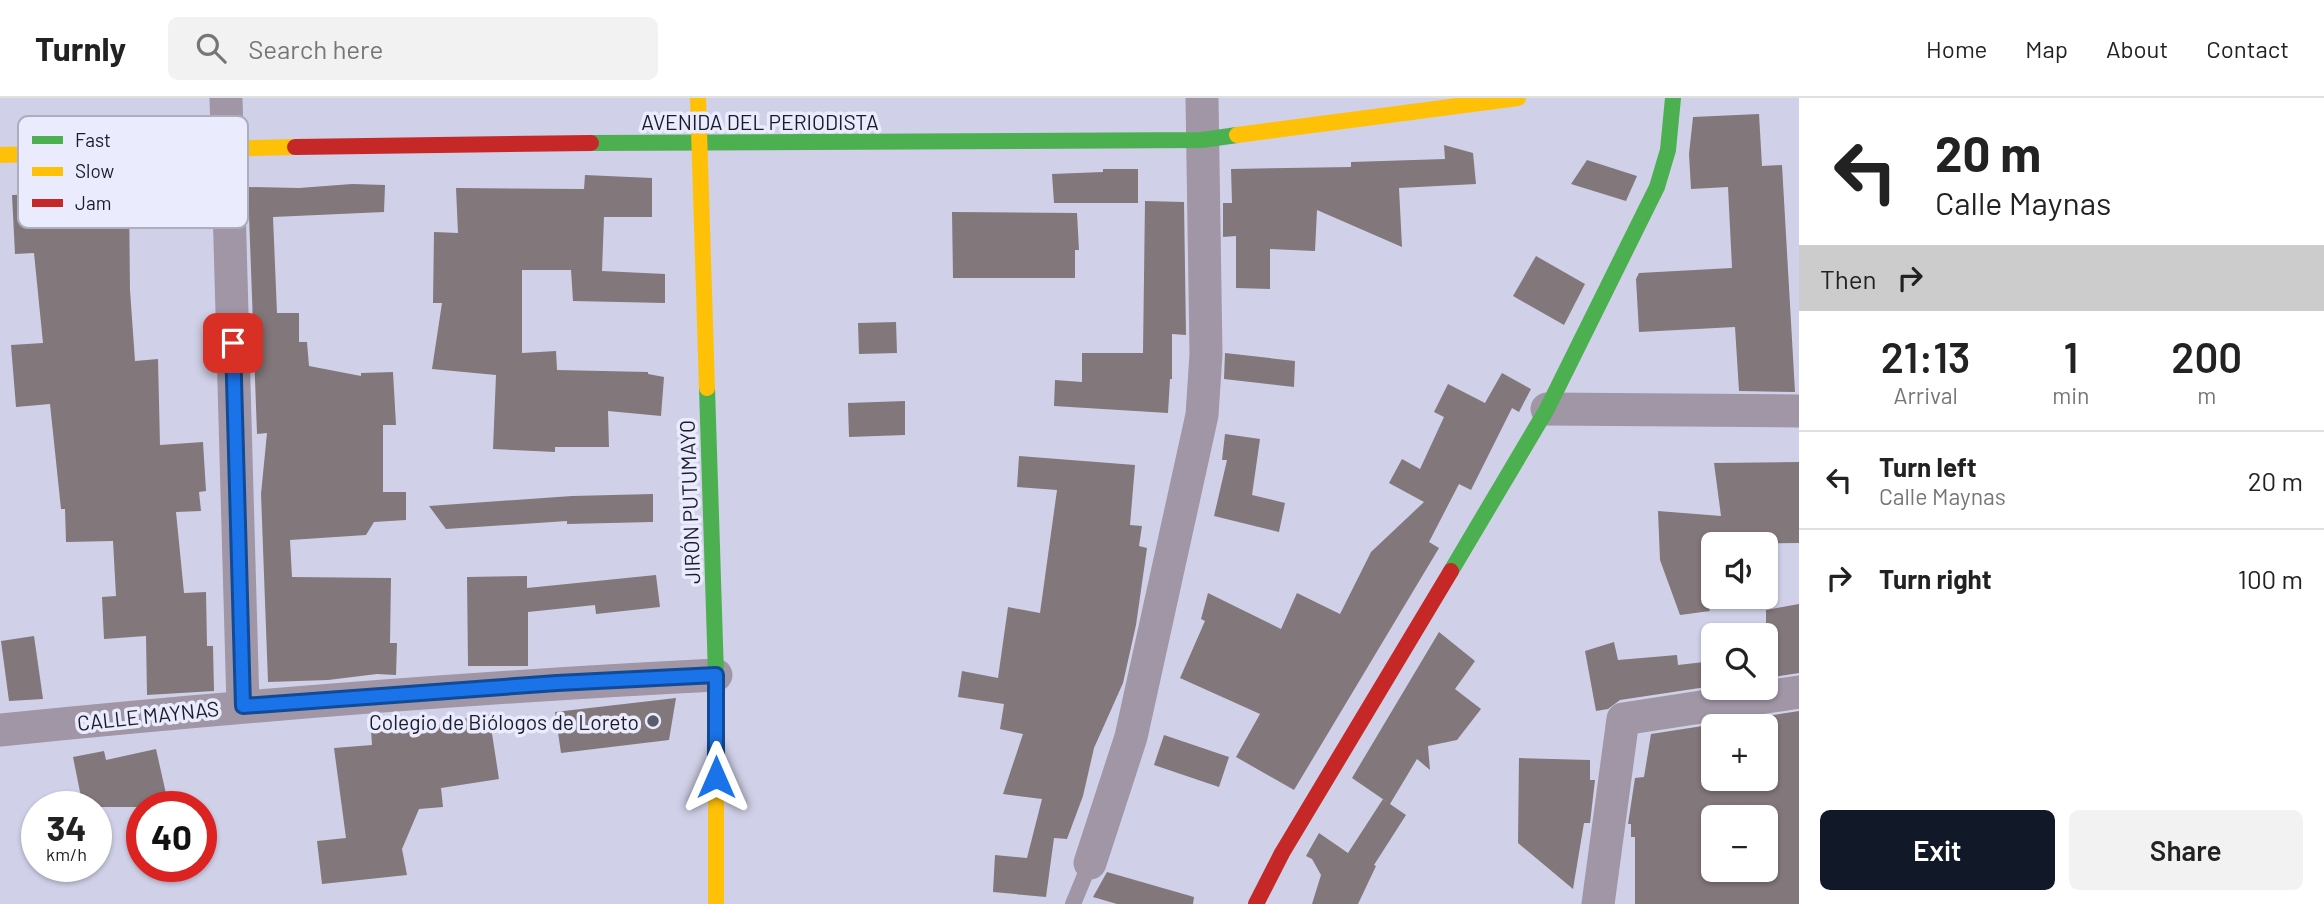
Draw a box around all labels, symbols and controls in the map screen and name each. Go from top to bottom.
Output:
search box [168,17,658,80]
text: Turnly [35,28,126,68]
icon: search [192,29,230,67]
text: Search here [248,33,383,64]
text: Home [1926,34,1987,63]
text: Map [2025,34,2068,63]
text: About [2106,34,2168,63]
text: Contact [2206,34,2289,63]
street label: AVENIDA DEL PERIODISTA [641,109,879,134]
legend [18,116,248,228]
text: 20 m [1935,123,2041,182]
icon: left [1820,126,1911,217]
text: Fast [75,128,111,151]
text: Slow [75,159,114,182]
text: Calle Maynas [1935,183,2112,221]
text: Jam [75,191,111,214]
icon: right [1891,259,1929,297]
text: Then [1820,263,1877,294]
pin [203,313,263,373]
icon: arrive [214,324,252,362]
text: 21:13 [1881,331,1970,381]
text: 1 [2063,331,2078,381]
text: 200 [2171,331,2242,381]
text: Arrival [1893,381,1958,409]
text: min [2052,381,2090,409]
text: m [2197,381,2216,409]
street label: JIRÓN PUTUMAYO [674,420,704,584]
text: Turn left [1879,451,1977,482]
icon: left [1820,461,1858,499]
text: 20 m [2248,465,2303,496]
text: Calle Maynas [1879,482,2006,510]
map controls [1701,532,1778,882]
button: sound [1701,532,1778,609]
icon: right [1820,559,1858,597]
text: Turn right [1879,563,1992,594]
text: 100 m [2238,563,2303,594]
button: search [1701,623,1778,700]
street label: CALLE MAYNAS [76,695,220,735]
place label: Colegio de Biólogos de Loreto [369,709,639,734]
marker: Colegio de Biólogos de Loreto [645,713,661,729]
button: + [1701,714,1778,791]
position arrow [679,740,753,814]
speed limit sign: 40 [126,791,217,882]
button: − [1701,805,1778,882]
text: 34 [46,806,87,848]
button: Exit [1820,810,2055,890]
button: Share [2069,810,2303,890]
text: km/h [46,843,87,865]

